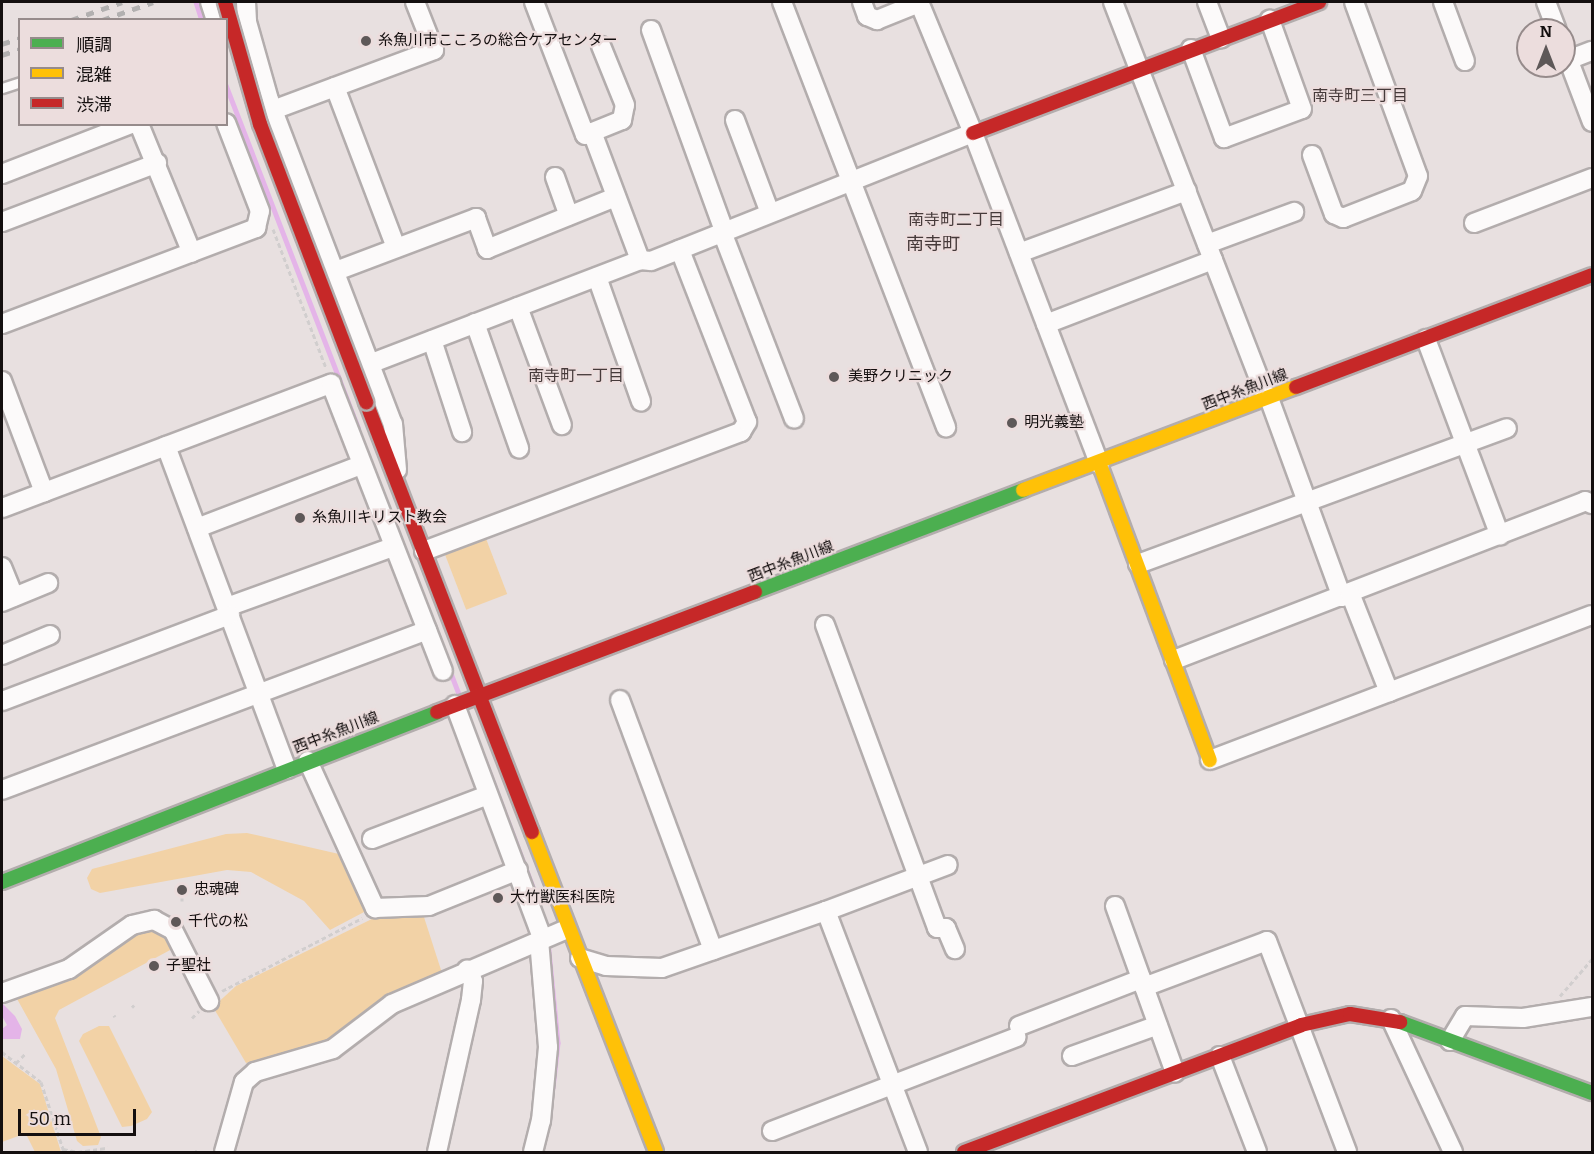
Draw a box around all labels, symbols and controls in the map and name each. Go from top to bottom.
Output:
legend [18,18,228,126]
north arrow [1516,18,1576,78]
text: N [1540,22,1552,41]
place label: 糸魚川市こころの総合ケアセンター [378,32,618,50]
text: 順調 [76,34,112,56]
marker: 糸魚川市こころの総合ケアセンター [359,34,373,48]
text: 混雑 [76,64,112,86]
district label: 南寺町三丁目 [1312,86,1408,106]
text: 渋滞 [76,94,112,116]
district label: 南寺町二丁目 [908,210,1004,230]
district label: 南寺町 [906,233,960,255]
street label: 西中糸魚川線 [1200,365,1290,415]
district label: 南寺町一丁目 [528,366,624,386]
marker: 美野クリニック [825,368,843,386]
place label: 美野クリニック [848,368,953,386]
place label: 明光義塾 [1024,414,1084,432]
marker: 明光義塾 [1005,416,1019,430]
place label: 糸魚川キリスト教会 [312,509,447,527]
marker: 糸魚川キリスト教会 [293,511,307,525]
street label: 西中糸魚川線 [746,537,836,587]
street label: 西中糸魚川線 [291,708,381,758]
place label: 忠魂碑 [194,881,239,899]
marker: 忠魂碑 [175,883,189,897]
place label: 大竹獣医科医院 [510,889,615,907]
marker: 大竹獣医科医院 [491,891,505,905]
place label: 千代の松 [188,913,248,931]
marker: 千代の松 [169,915,183,929]
place label: 子聖社 [166,957,211,975]
marker: 子聖社 [147,959,161,973]
scale bar [21,1097,140,1135]
text: 50 m [29,1108,71,1130]

